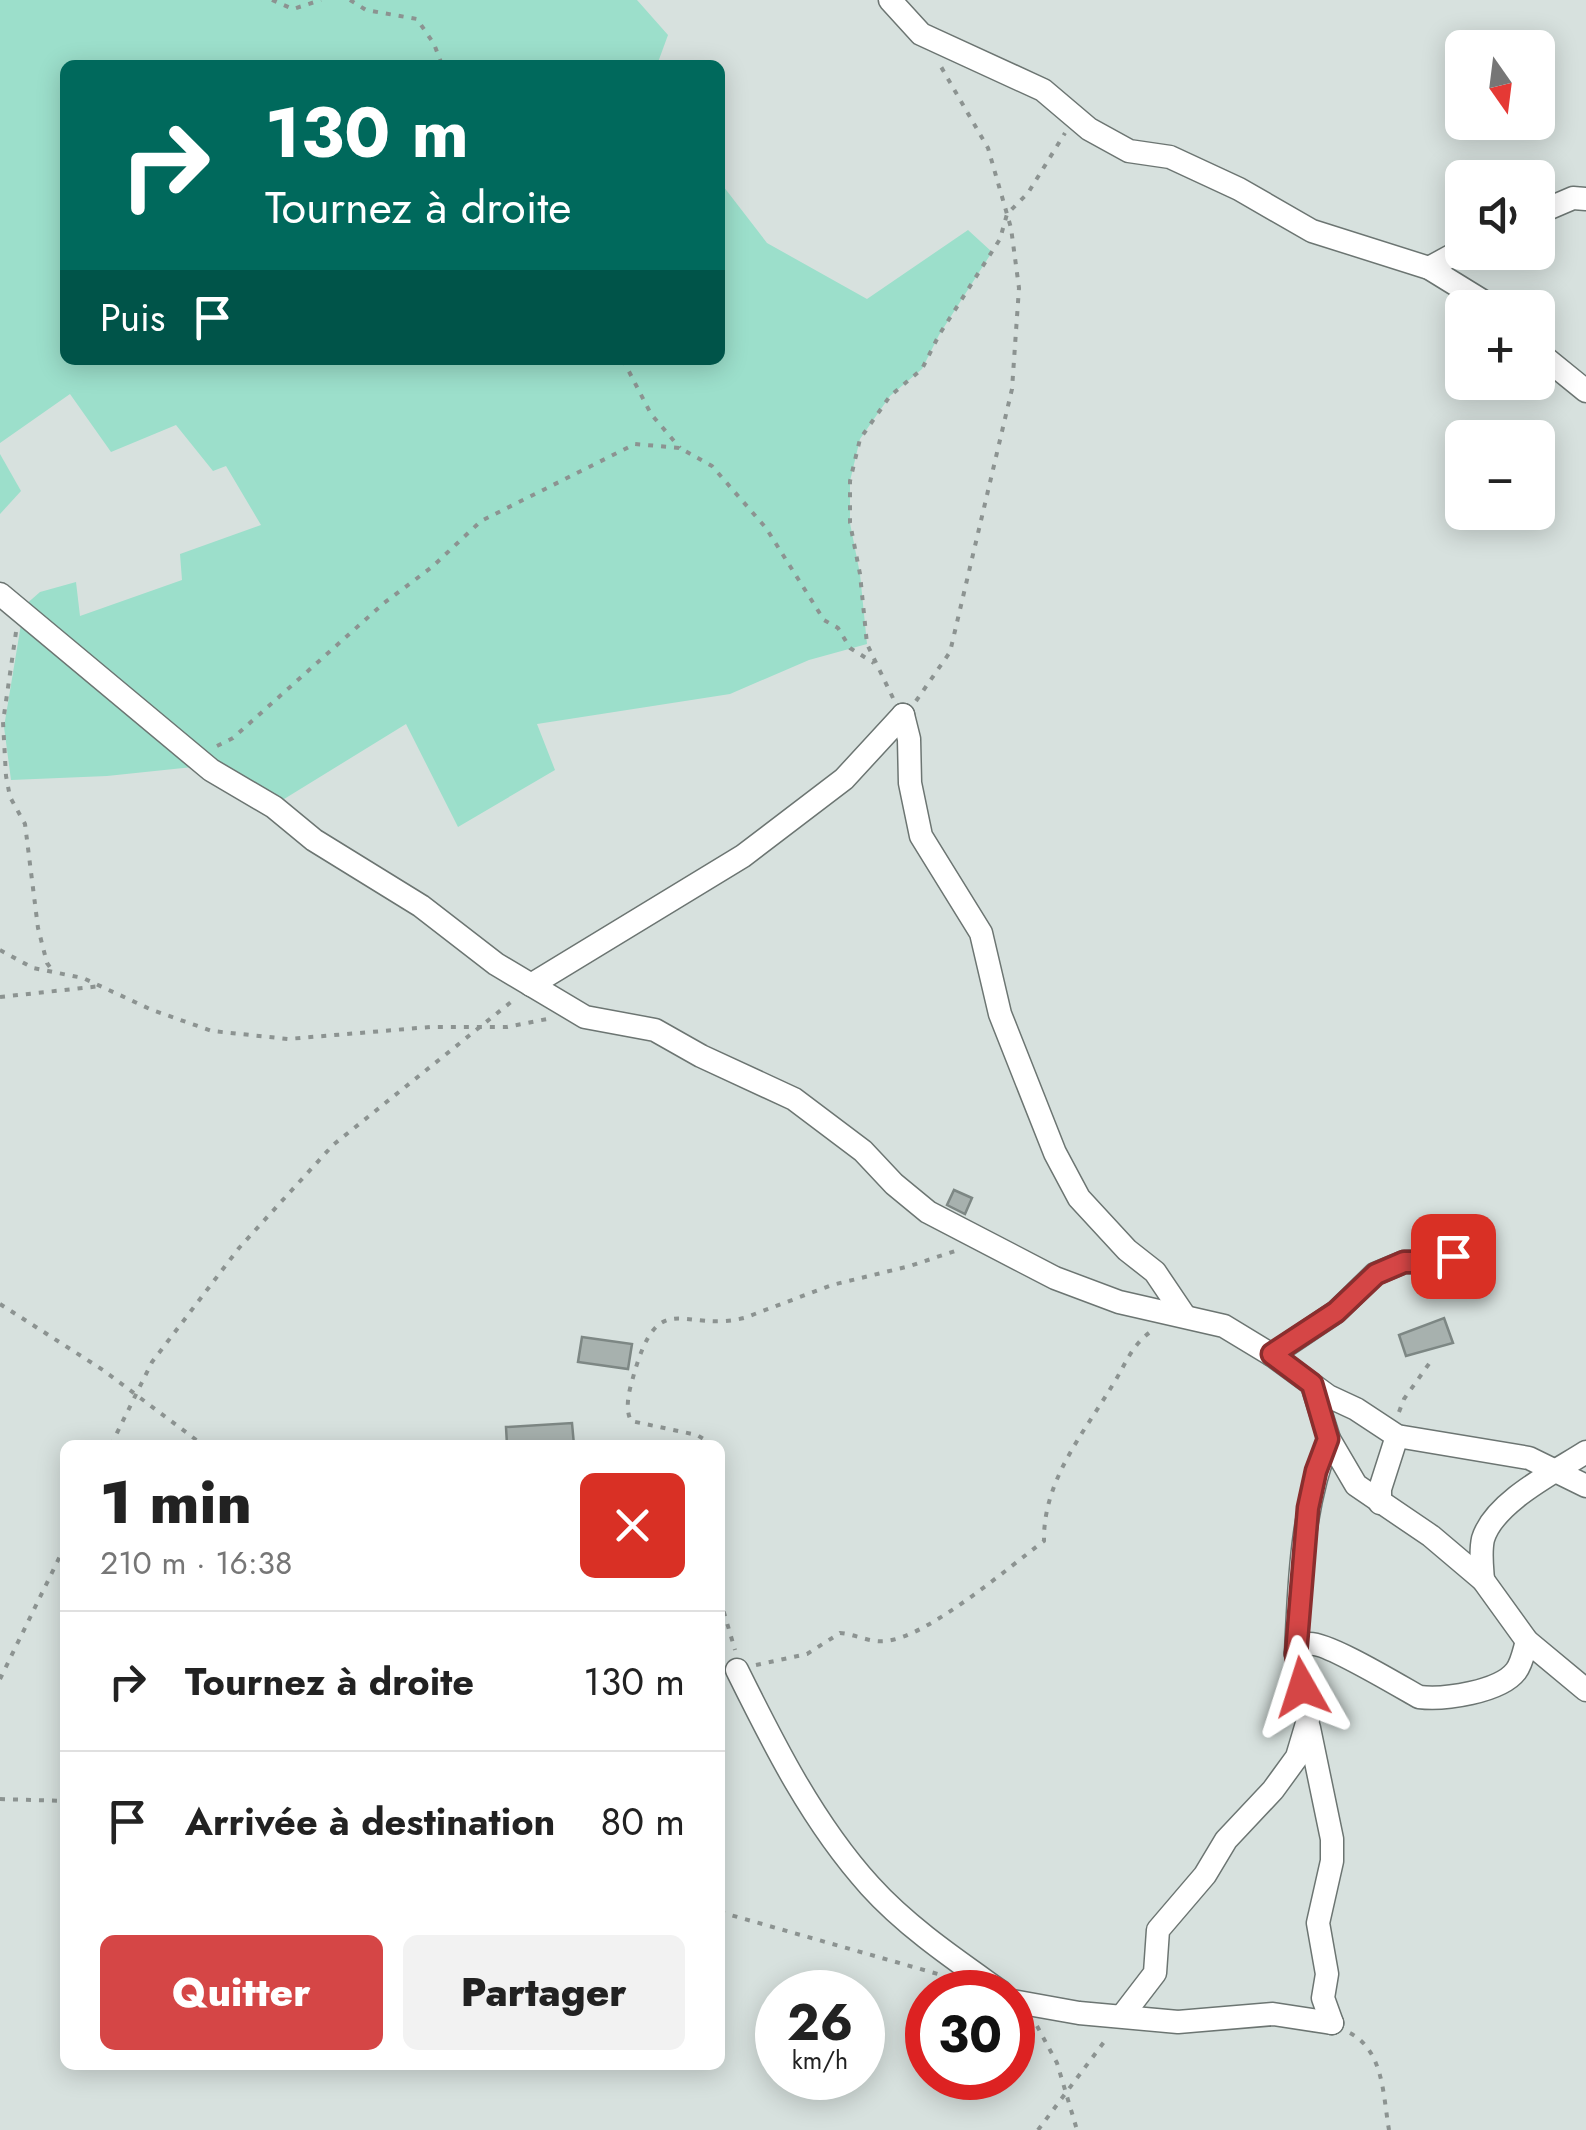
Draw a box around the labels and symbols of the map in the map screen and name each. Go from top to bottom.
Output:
north arrow [1445,30,1555,140]
pin [1411,1214,1496,1299]
position arrow [1250,1635,1354,1739]
speed limit sign: 30 [905,1970,1035,2100]

